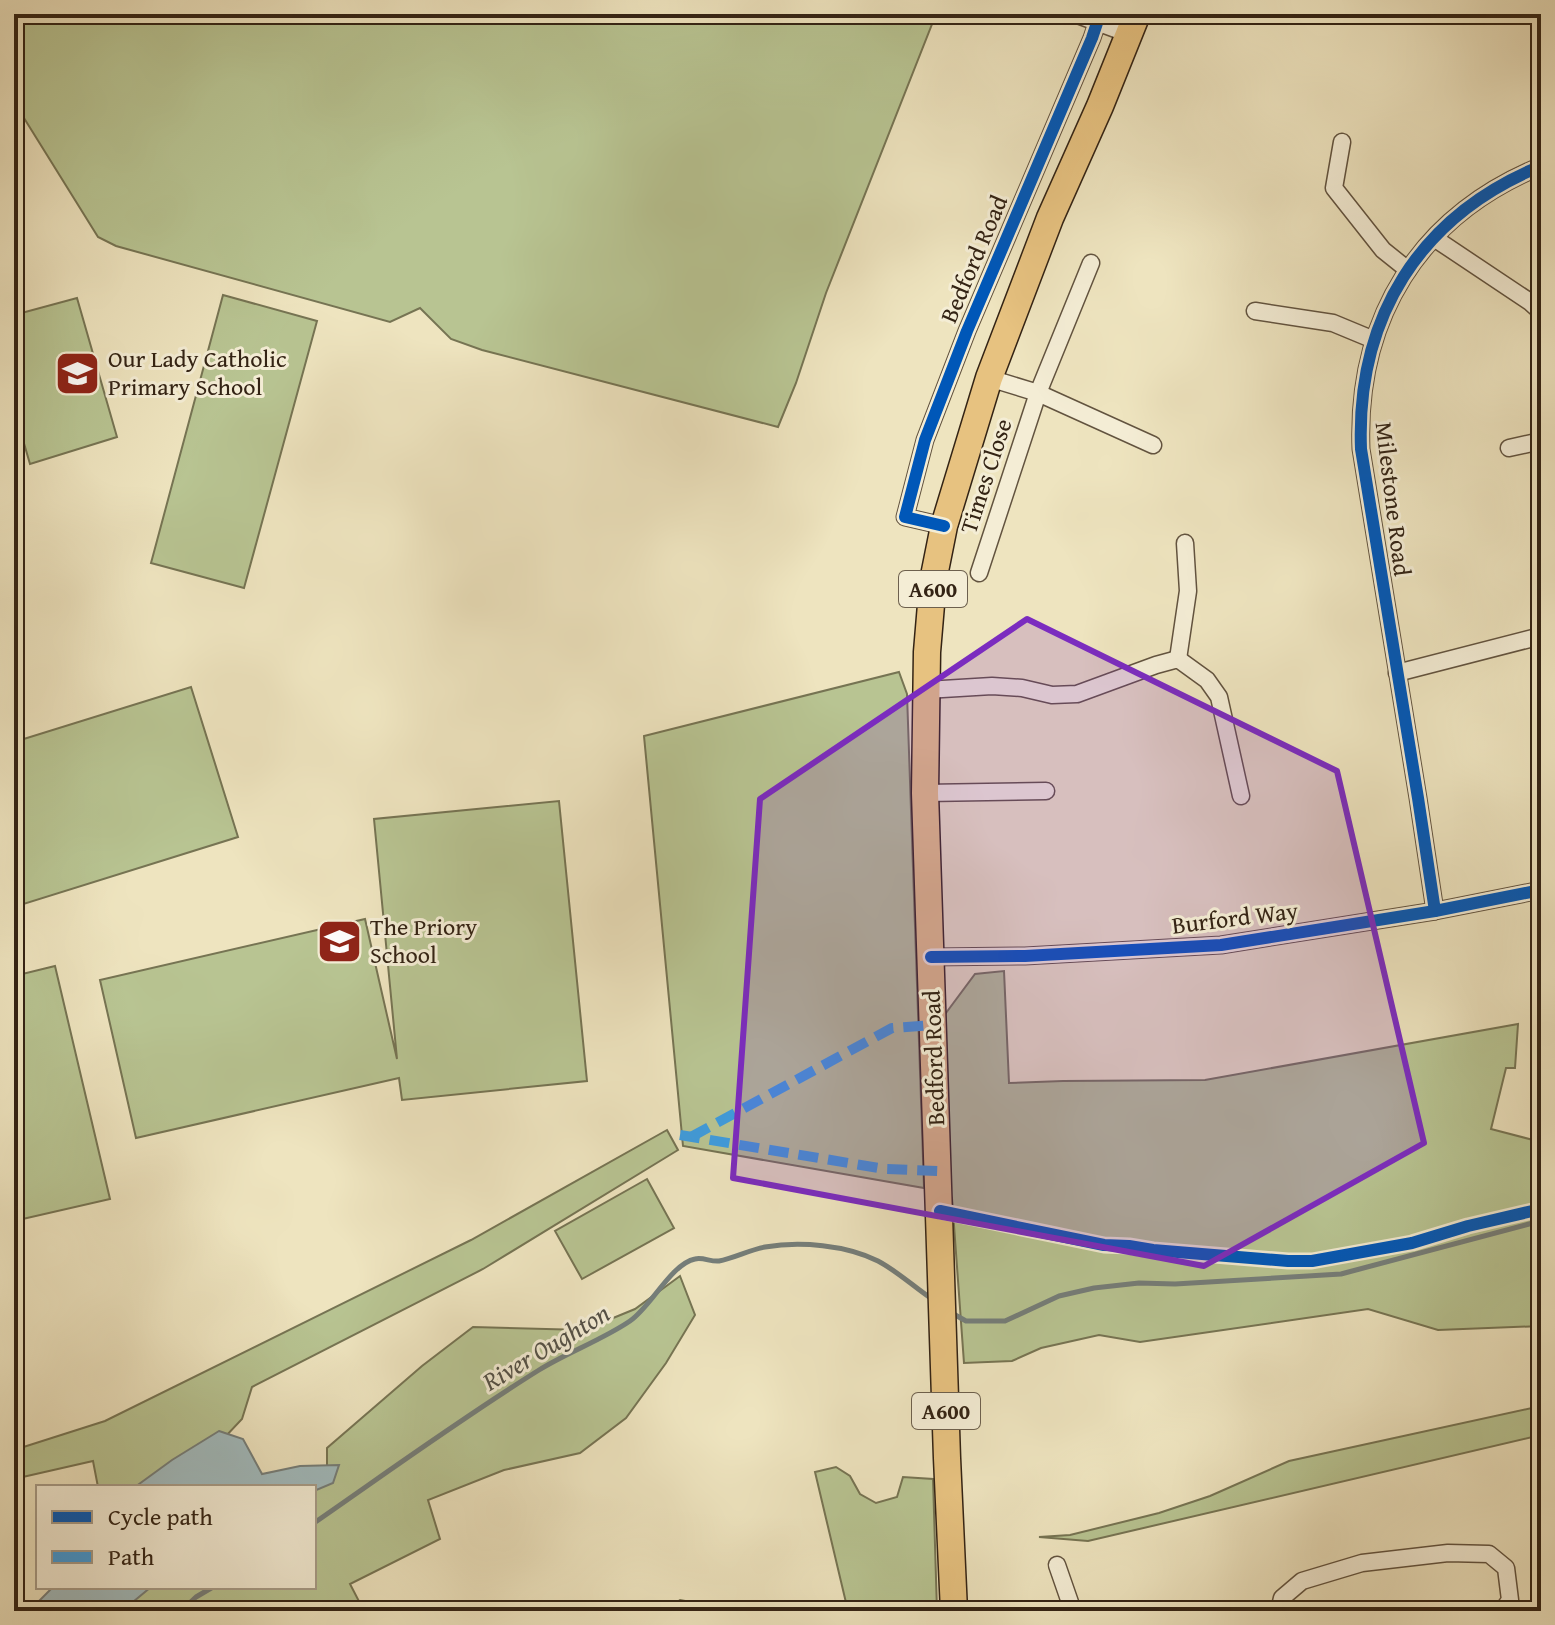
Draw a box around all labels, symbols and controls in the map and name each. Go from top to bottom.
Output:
street label: Bedford Road [931,189,1016,328]
place label: Our Lady Catholic Primary School [108,341,287,404]
school or university icon: Our Lady Catholic Primary School [53,349,101,397]
street label: Times Close [951,414,1021,538]
street label: Milestone Road [1367,420,1420,578]
road number: A600 [899,571,967,607]
street label: Burford Way [1170,892,1300,943]
place label: The Priory School [370,909,477,972]
school or university icon: The Priory School [315,917,363,965]
street label: Bedford Road [914,989,953,1126]
water label: River Oughton [474,1293,617,1401]
road number: A600 [912,1393,980,1429]
legend [36,1485,316,1589]
text: Cycle path [108,1499,213,1534]
text: Path [108,1539,155,1574]

